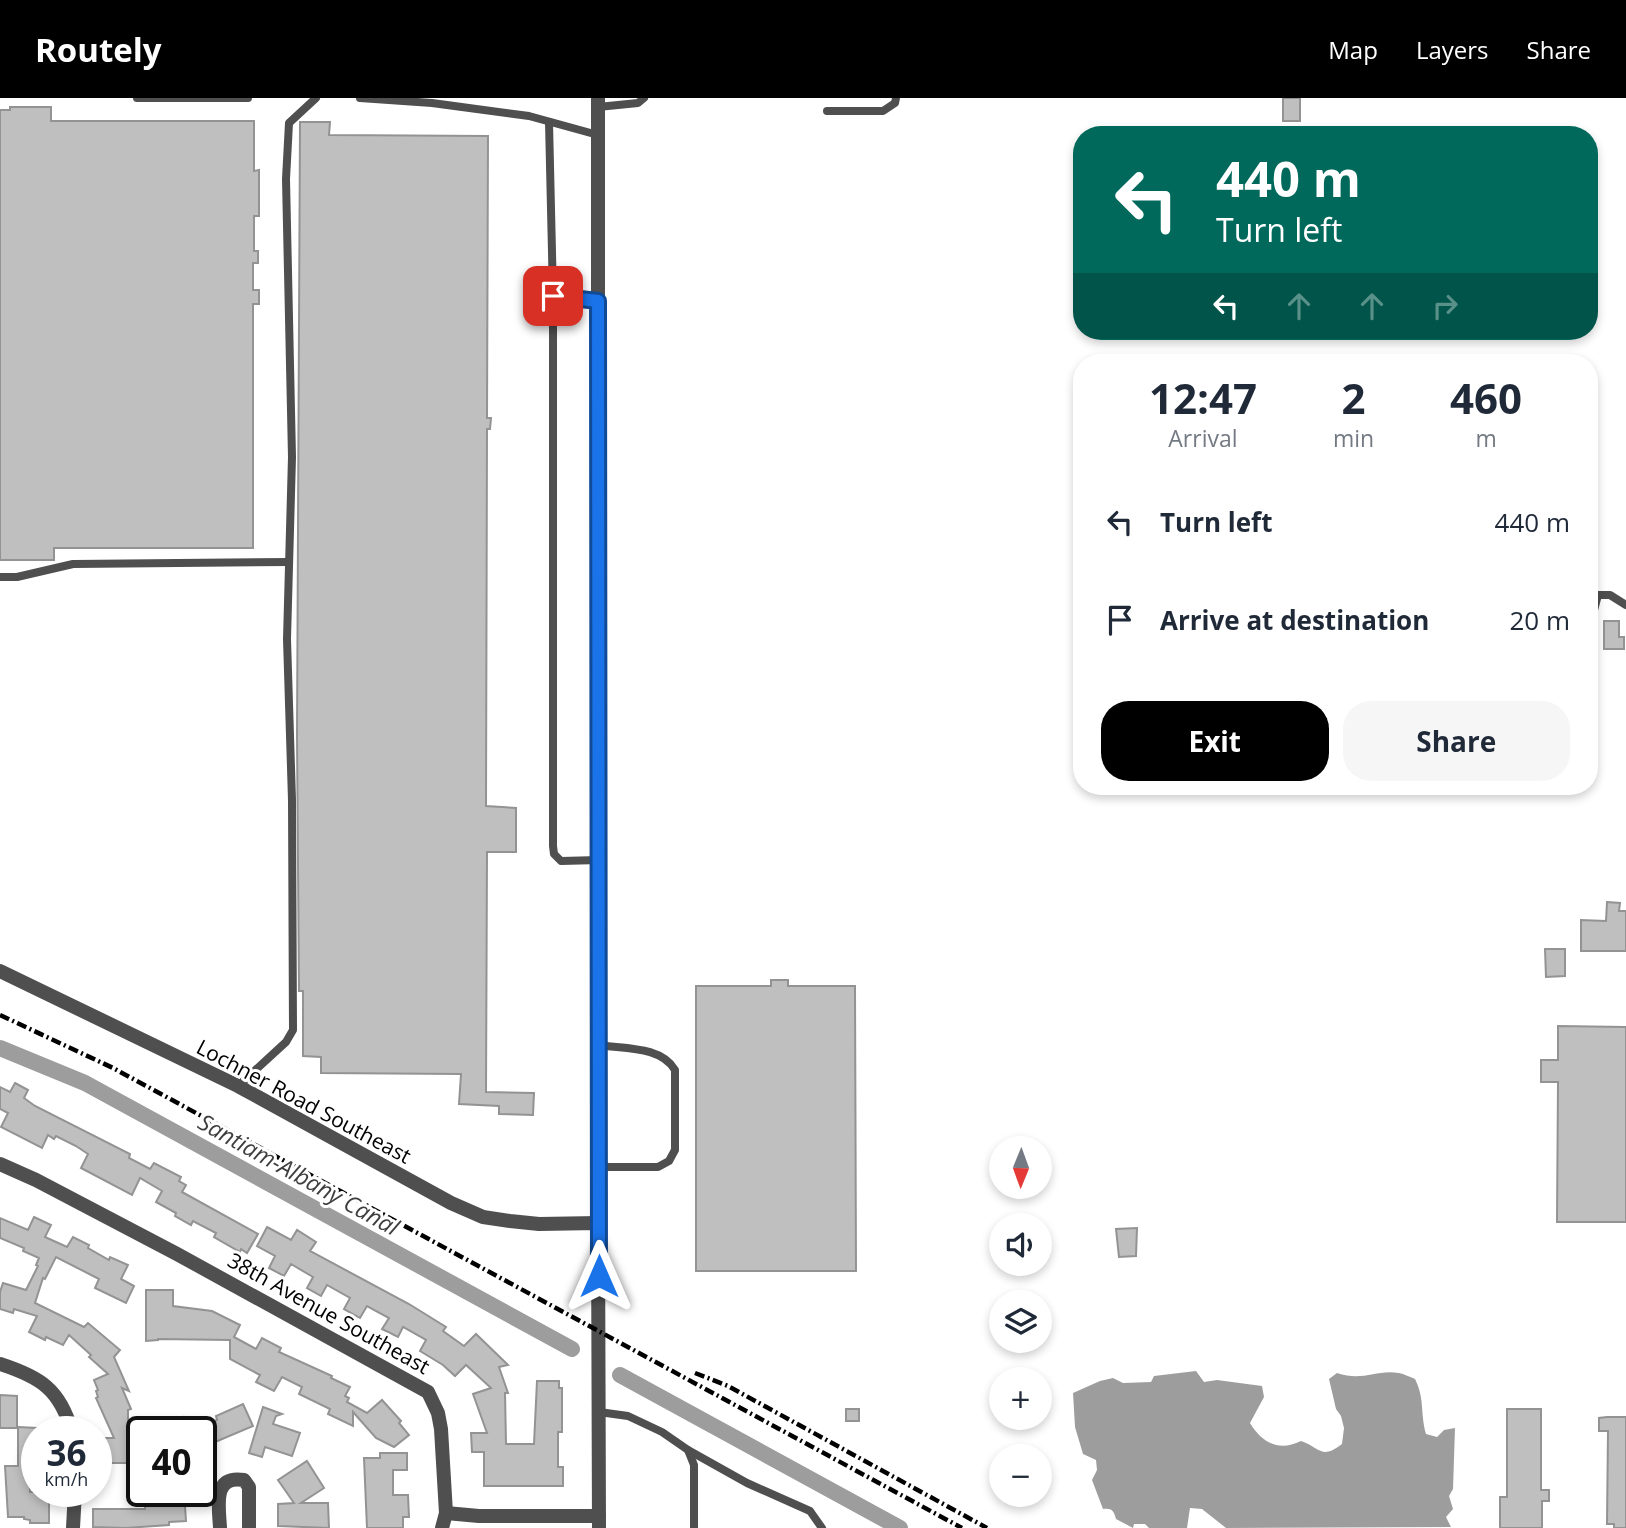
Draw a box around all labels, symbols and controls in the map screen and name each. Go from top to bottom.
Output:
text: Routely [35,27,162,72]
text: Map [1328,33,1378,66]
text: Layers [1416,33,1489,66]
text: Share [1527,33,1591,66]
text: 440 m [1216,145,1361,211]
icon: left [1101,154,1192,245]
text: Turn left [1216,208,1342,251]
pin [523,266,583,326]
icon: arrive [534,277,572,315]
icon: left [1207,287,1245,325]
icon: ahead [1280,287,1318,325]
icon: ahead [1353,287,1391,325]
icon: right [1426,287,1464,325]
text: 12:47 [1149,369,1257,426]
text: 2 [1341,369,1366,426]
text: 460 [1450,369,1522,426]
text: Arrival [1168,422,1238,454]
text: min [1333,422,1374,454]
text: m [1475,422,1497,454]
icon: left [1101,503,1139,541]
text: Turn left [1160,504,1272,540]
text: 440 m [1495,504,1570,540]
icon: arrive [1101,601,1139,639]
text: Arrive at destination [1160,602,1429,638]
text: 20 m [1509,602,1570,638]
button: Exit [1101,701,1329,781]
button: Share [1343,701,1570,781]
street label: Lochner Road Southeast [192,1033,416,1169]
water label: Santiam-Albany Canal [193,1105,406,1243]
north arrow [989,1136,1052,1199]
map controls [989,1136,1052,1507]
button: sound [989,1213,1052,1276]
position arrow [562,1239,636,1313]
street label: 38th Avenue Southeast [223,1246,435,1380]
button: layers [989,1290,1052,1353]
button: + [989,1367,1052,1430]
speed limit sign: 40 [126,1416,217,1507]
text: 36 [46,1429,87,1476]
button: − [989,1444,1052,1507]
text: km/h [45,1467,88,1491]

